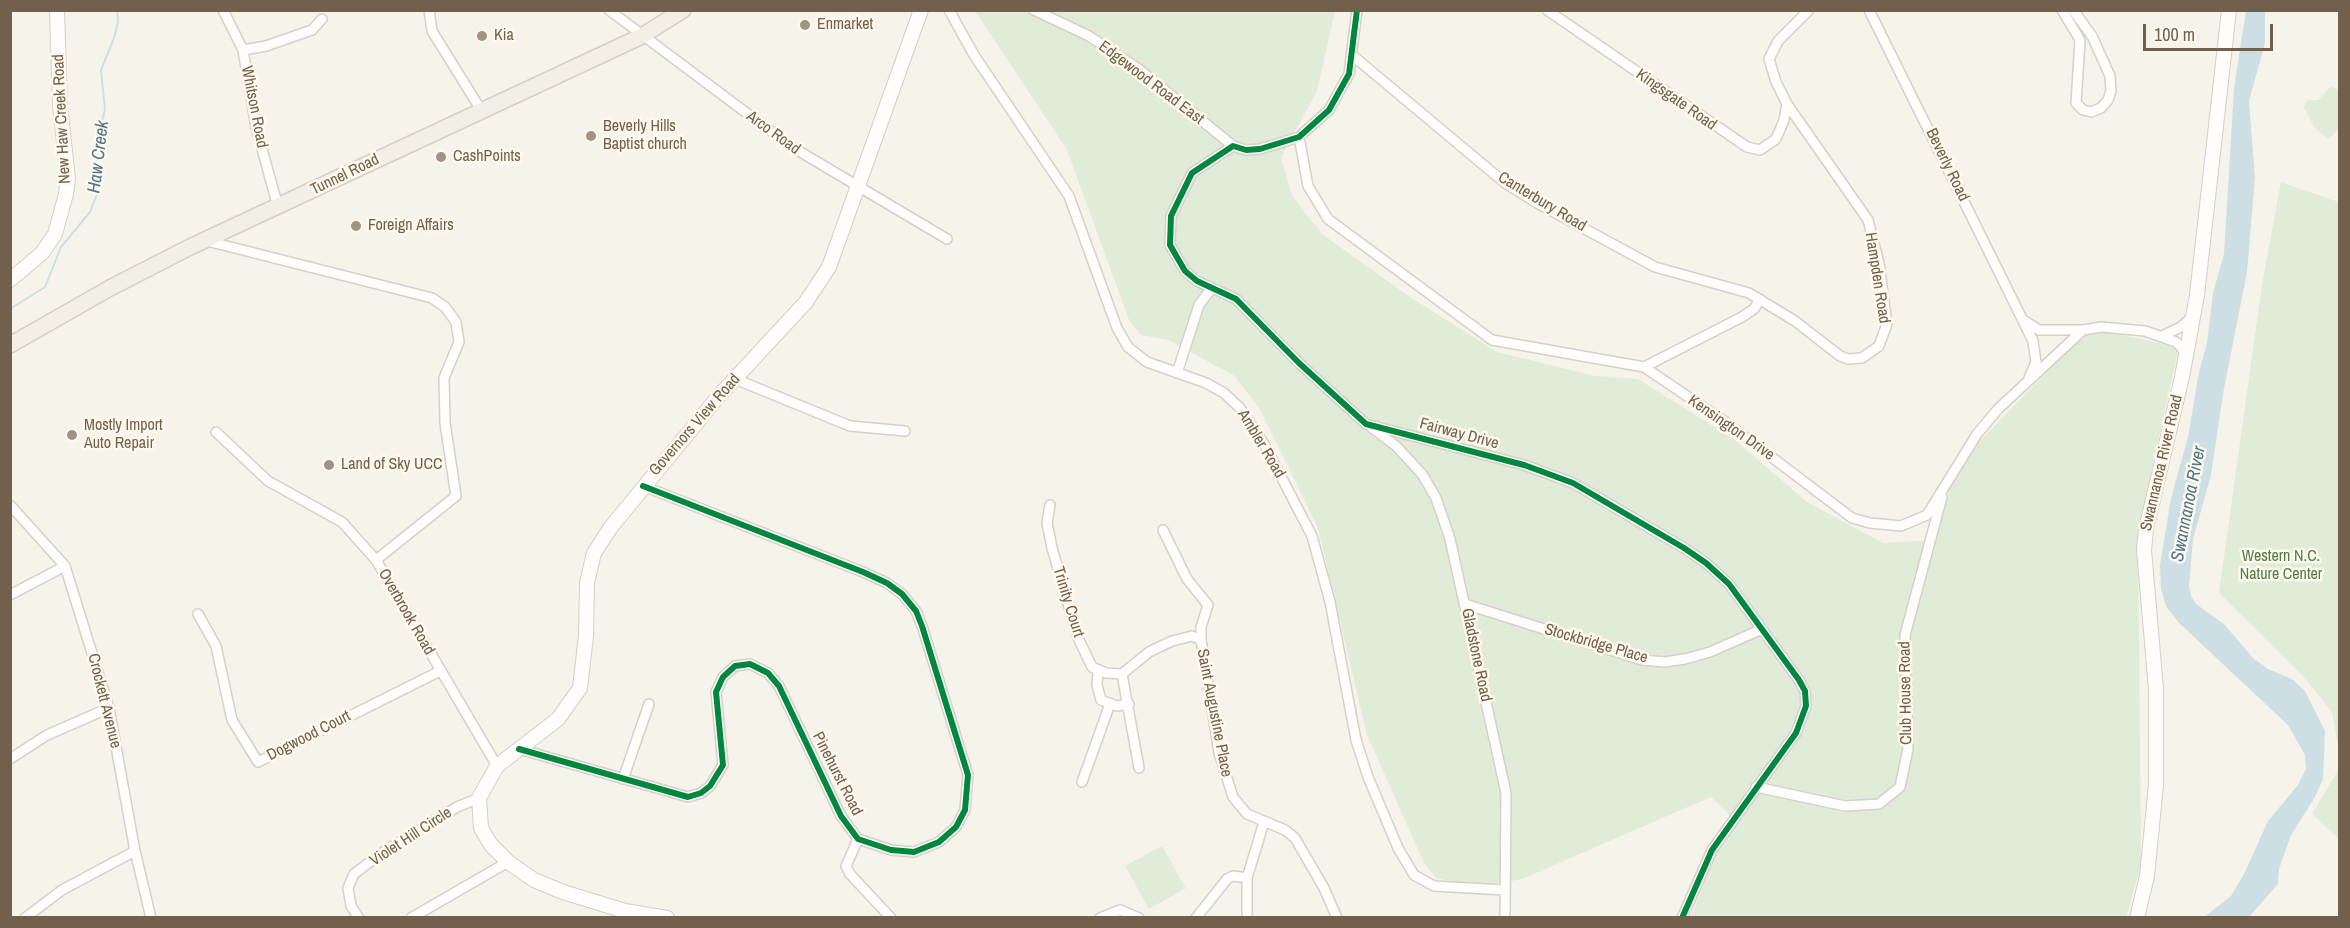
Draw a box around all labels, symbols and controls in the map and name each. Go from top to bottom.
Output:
scale bar [2146,12,2276,50]
place label: Enmarket [817,15,873,35]
marker: Enmarket [798,18,812,32]
text: 100 m [2154,22,2195,47]
place label: Kia [494,26,514,46]
marker: Kia [475,29,489,43]
street label: Edgewood Road East [1095,37,1207,129]
street label: New Haw Creek Road [49,54,75,184]
street label: Whitson Road [237,64,271,150]
street label: Kingsgate Road [1632,65,1720,135]
street label: Arco Road [742,107,804,159]
place label: Beverly Hills Baptist church [603,117,687,155]
water label: Haw Creek [84,119,114,195]
street label: Beverly Road [1921,125,1973,205]
marker: Beverly Hills Baptist church [584,129,598,143]
place label: CashPoints [453,147,521,167]
street label: Tunnel Road [308,150,382,200]
marker: CashPoints [434,150,448,164]
street label: Canterbury Road [1494,168,1590,236]
place label: Foreign Affairs [368,216,454,236]
marker: Foreign Affairs [349,219,363,233]
street label: Hampden Road [1860,231,1894,325]
street label: Governors View Road [645,370,745,480]
street label: Kensington Drive [1684,391,1778,465]
street label: Swannanoa River Road [2137,393,2187,533]
street label: Ambler Road [1233,406,1289,482]
street label: Fairway Drive [1417,414,1501,454]
place label: Mostly Import Auto Repair [84,416,163,454]
marker: Mostly Import Auto Repair [65,428,79,442]
water label: Swannanoa River [2167,444,2211,564]
place label: Land of Sky UCC [341,455,442,475]
marker: Land of Sky UCC [322,458,336,472]
park label: Western N.C. Nature Center [2240,547,2322,585]
street label: Trinity Court [1048,565,1088,639]
street label: Overbrook Road [374,566,438,658]
street label: Gladstone Road [1457,607,1495,703]
street label: Stockbridge Place [1542,620,1650,668]
street label: Club House Road [1895,641,1917,745]
street label: Saint Augustine Place [1192,647,1236,779]
street label: Crockett Avenue [83,652,125,750]
street label: Dogwood Court [264,707,354,765]
street label: Pinehurst Road [808,729,866,819]
street label: Violet Hill Circle [366,803,456,871]

